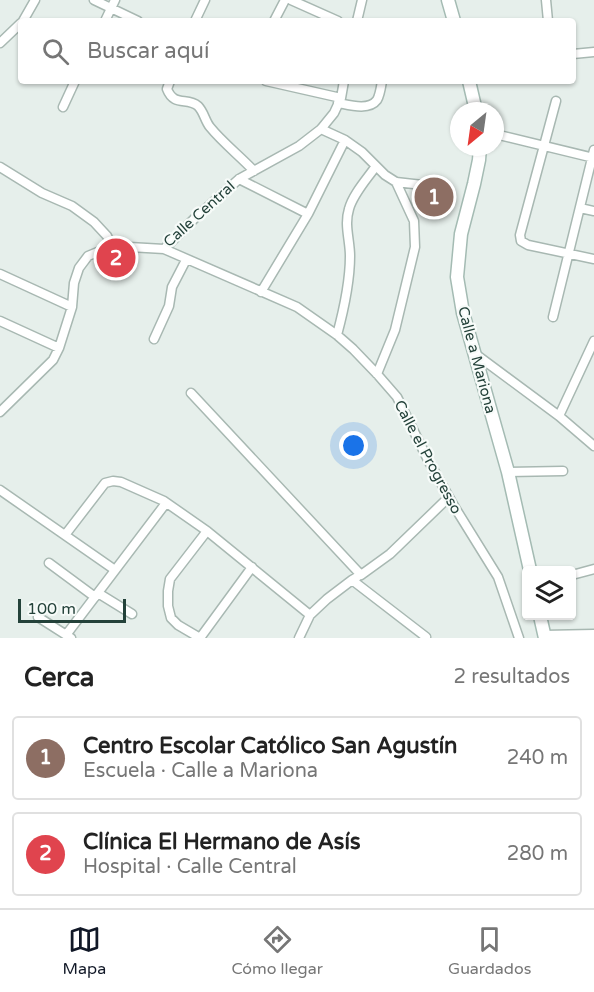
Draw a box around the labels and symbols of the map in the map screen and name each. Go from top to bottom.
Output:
north arrow [450,102,504,156]
pin: 1 [414,174,454,220]
street label: Calle Central [160,177,238,251]
pin: 2 [96,236,136,280]
street label: Calle a Mariona [454,304,500,416]
street label: Calle el Progresso [390,397,466,517]
your location [339,431,368,460]
scale bar [18,596,126,624]

